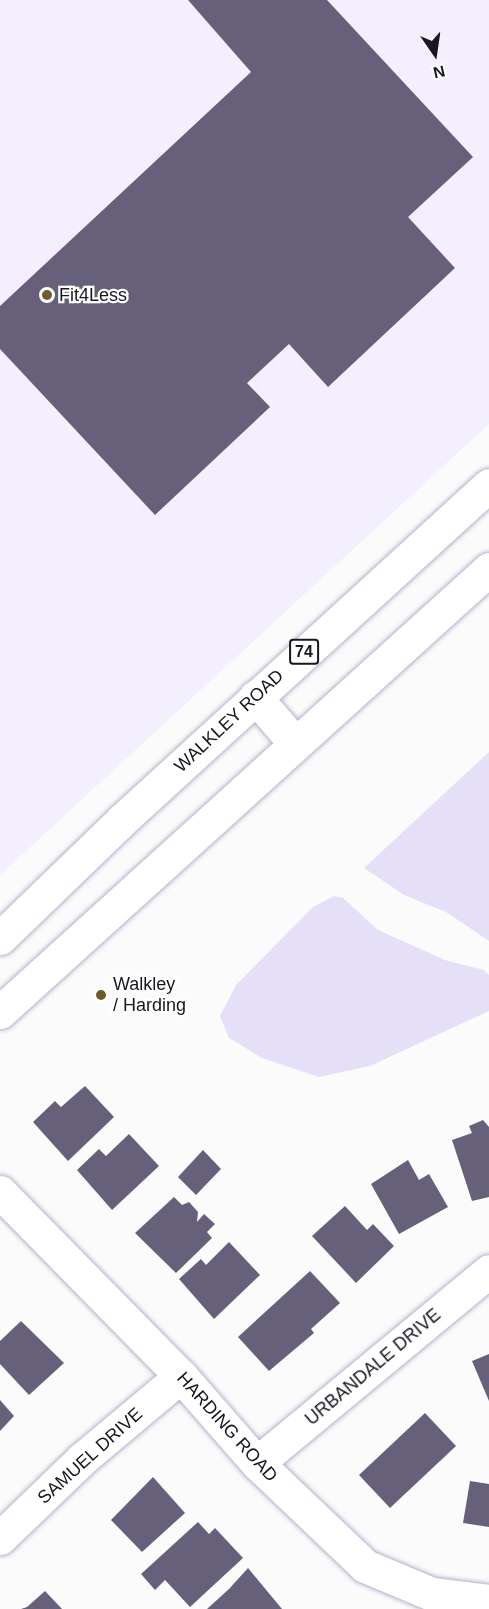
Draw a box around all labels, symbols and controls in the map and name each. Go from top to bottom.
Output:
north arrow [405,24,465,84]
text: N [432,62,447,82]
place label: Fit4Less [59,284,127,306]
marker: Fit4Less [40,288,54,302]
road number: 74 [289,639,319,665]
street label: WALKLEY ROAD [170,665,288,777]
place label: Walkley / Harding [113,974,186,1016]
marker: Walkley / Harding [94,988,108,1002]
street label: URBANDALE DRIVE [301,1304,445,1430]
street label: HARDING ROAD [172,1368,282,1486]
street label: SAMUEL DRIVE [33,1403,147,1509]

